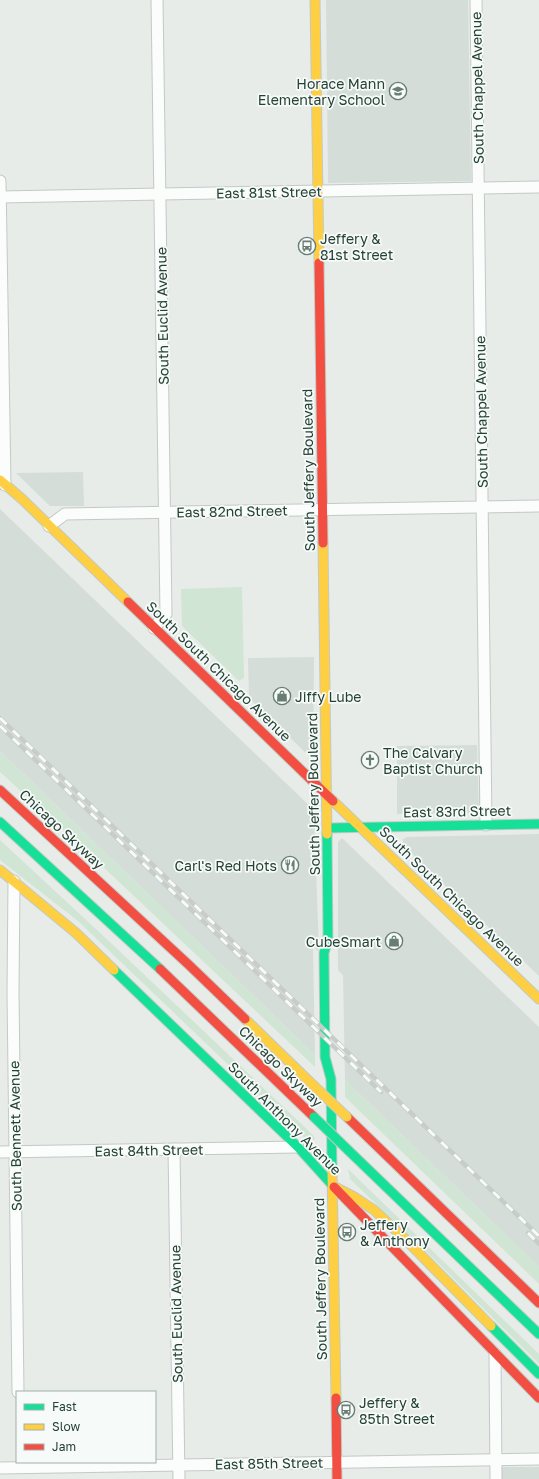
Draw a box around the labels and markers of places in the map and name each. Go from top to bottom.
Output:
place label: Horace Mann Elementary School [258,75,385,108]
school or university icon: Horace Mann Elementary School [388,81,408,101]
place label: Jeffery & 81st Street [320,230,393,263]
bus stop icon: Jeffery & 81st Street [297,236,317,256]
shop icon: Jiffy Lube [272,686,292,706]
place label: Jiffy Lube [295,688,361,705]
place label: The Calvary Baptist Church [383,744,483,777]
church icon: The Calvary Baptist Church [360,750,380,770]
restaurant icon: Carl's Red Hots [280,855,300,875]
place label: Carl's Red Hots [175,857,277,874]
shop icon: CubeSmart [384,931,404,951]
place label: CubeSmart [306,933,381,950]
place label: Jeffery & Anthony [360,1216,430,1249]
bus stop icon: Jeffery & Anthony [337,1222,357,1242]
place label: Jeffery & 85th Street [359,1394,435,1427]
bus stop icon: Jeffery & 85th Street [336,1400,356,1420]

